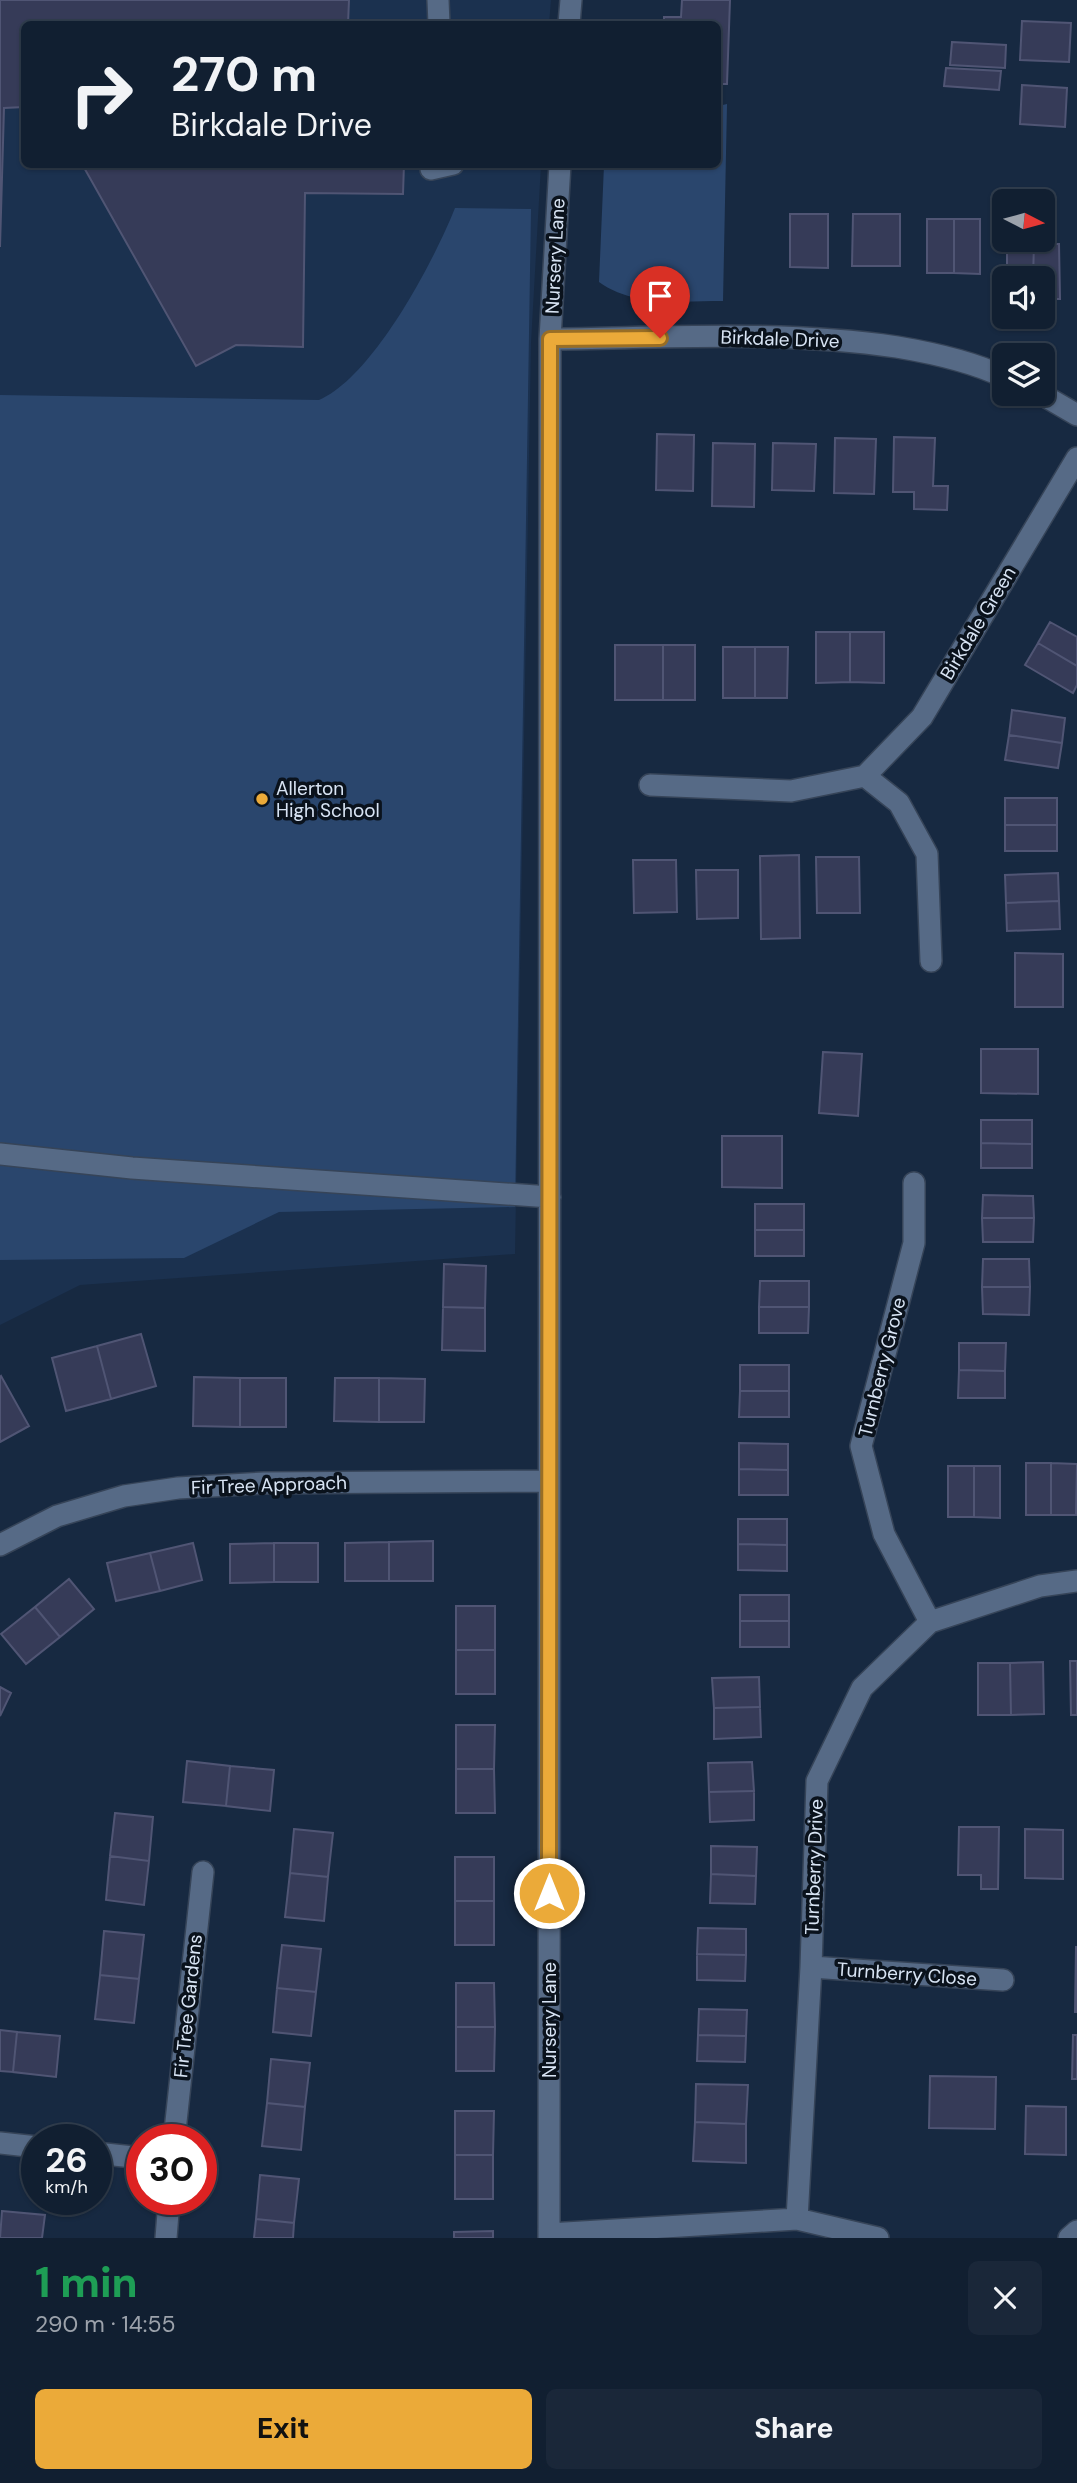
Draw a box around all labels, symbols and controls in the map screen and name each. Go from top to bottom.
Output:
text: 270 m [171,42,317,106]
icon: right [56,49,147,140]
text: Birkdale Drive [171,104,372,146]
north arrow [992,189,1055,252]
map controls [992,189,1055,406]
street label: Nursery Lane [539,197,571,315]
pin [630,266,690,338]
button: sound [992,266,1055,329]
icon: arrive [641,277,679,315]
street label: Birkdale Drive [720,324,840,354]
button: layers [992,343,1055,406]
street label: Birkdale Green [934,562,1022,684]
place label: Allerton High School [276,776,380,823]
marker: Allerton High School [254,791,270,807]
street label: Turnberry Grove [853,1295,911,1439]
street label: Fir Tree Approach [191,1470,347,1500]
street label: Turnberry Drive [799,1799,829,1935]
position arrow [512,1856,586,1930]
street label: Fir Tree Gardens [168,1933,208,2079]
street label: Turnberry Close [836,1957,978,1991]
street label: Nursery Lane [537,1962,562,2078]
speed limit sign: 30 [126,2124,217,2215]
text: 26 [45,2137,88,2183]
text: km/h [45,2175,88,2199]
text: 1 min [35,2255,138,2310]
button: close [968,2261,1042,2335]
text: 290 m · 14:55 [35,2309,175,2339]
button: Exit [35,2389,532,2469]
button: Share [546,2389,1042,2469]

